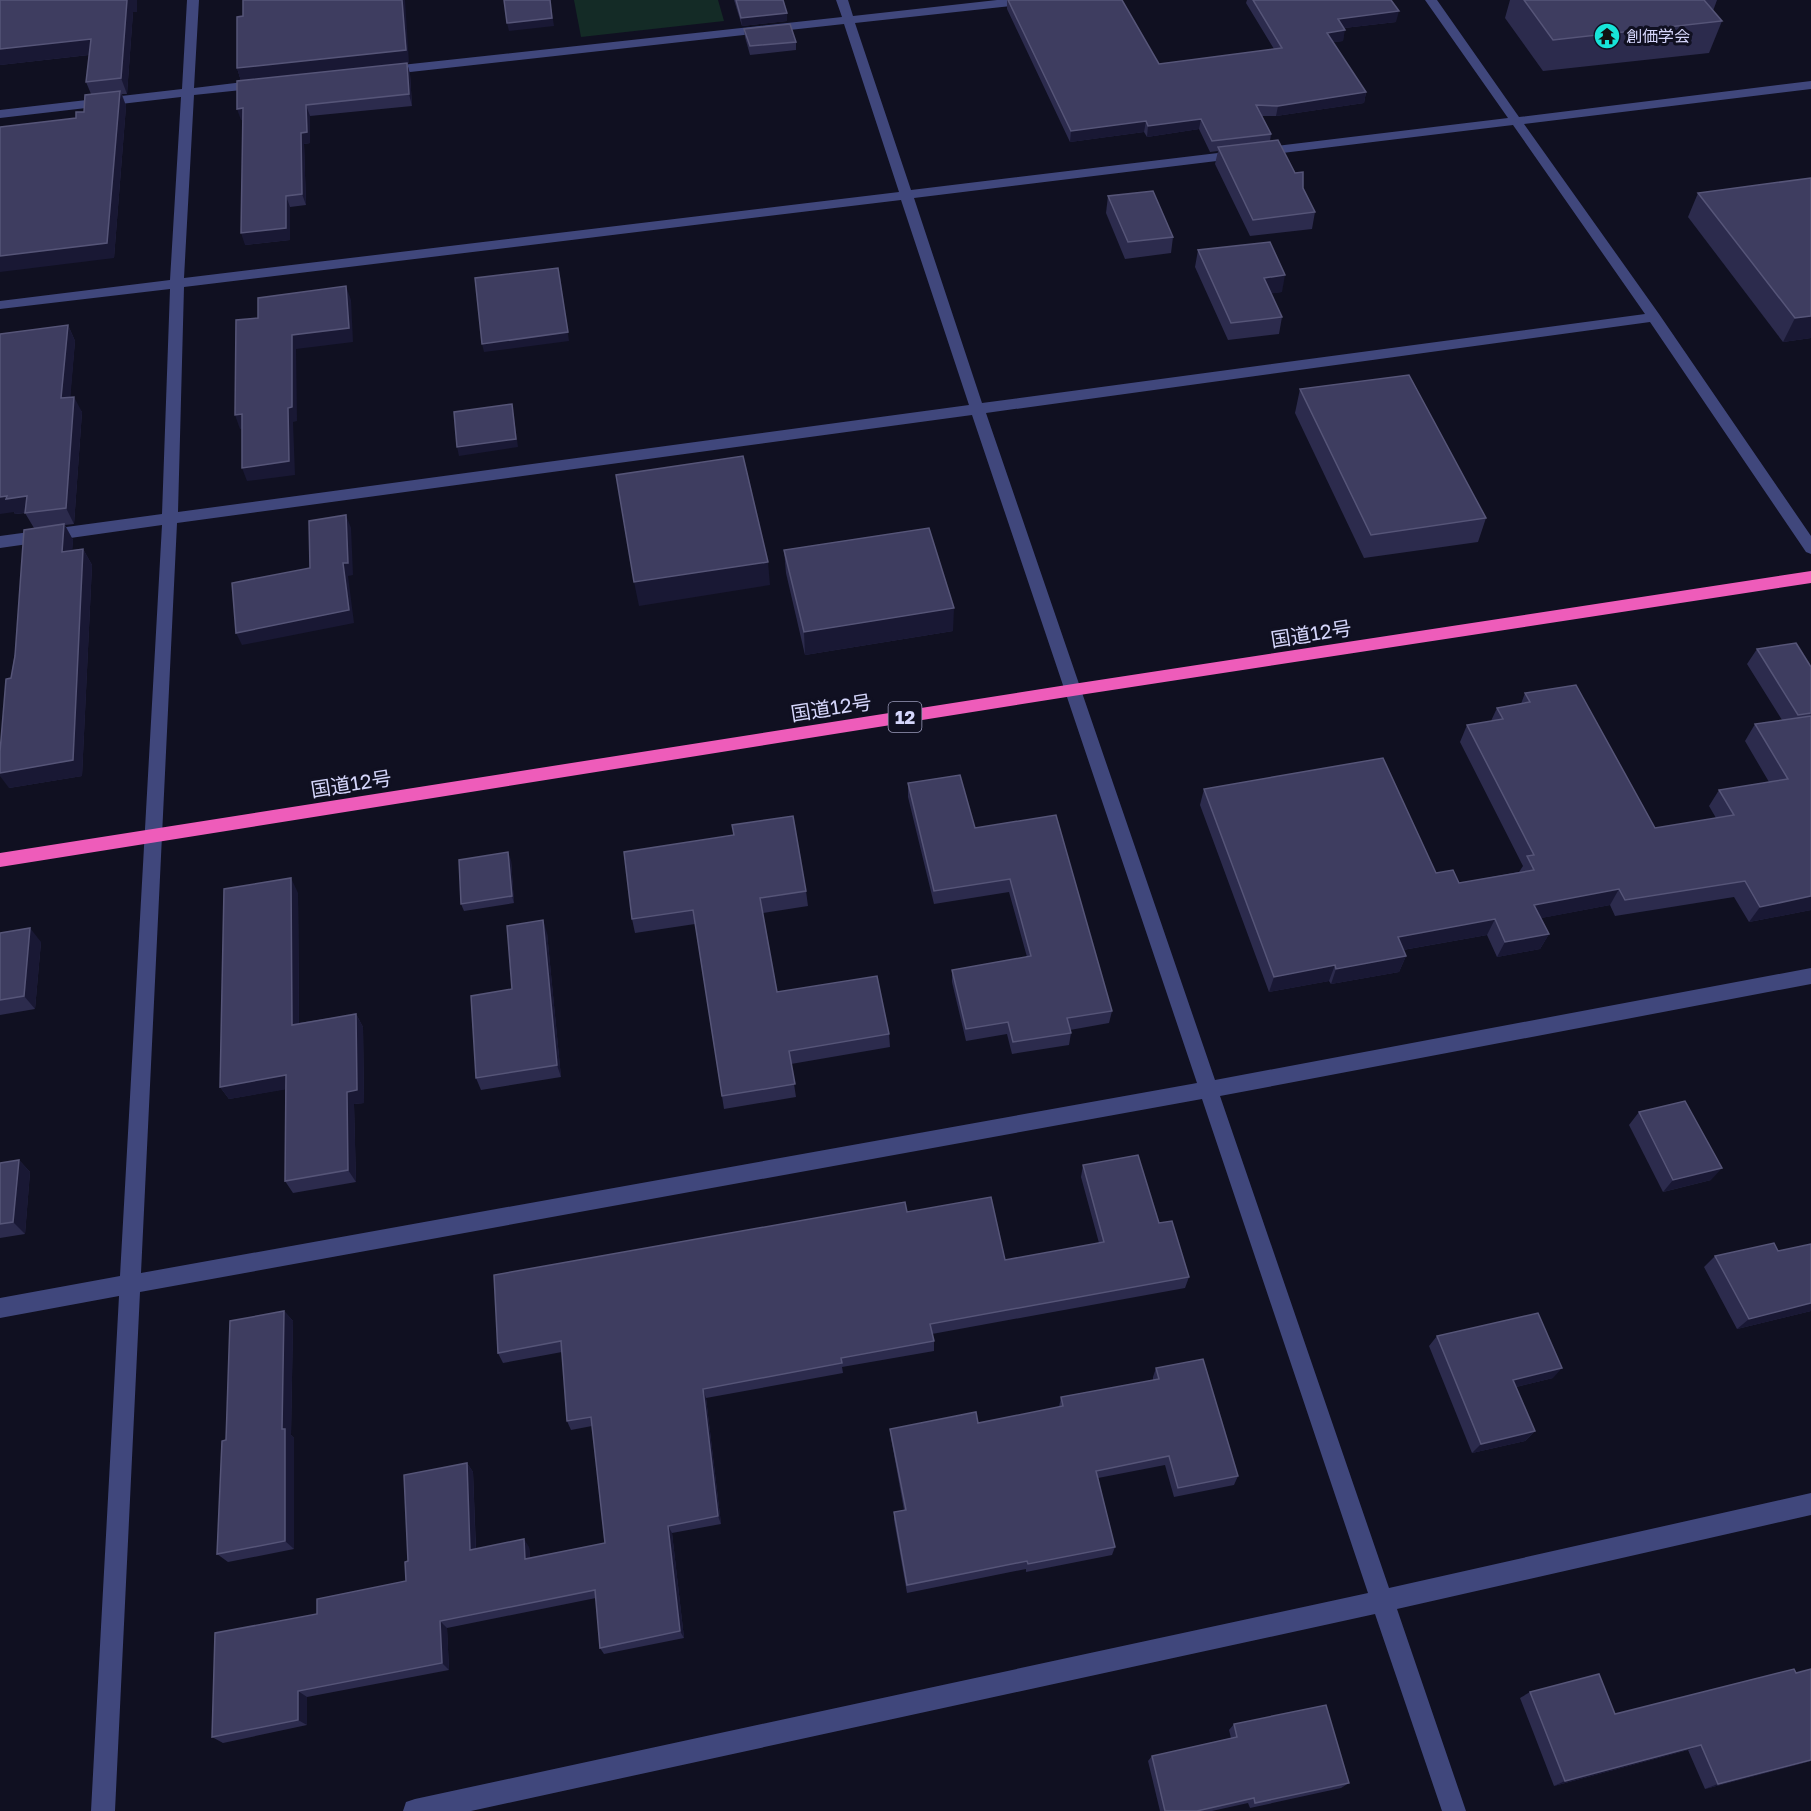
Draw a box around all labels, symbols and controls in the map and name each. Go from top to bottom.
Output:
temple icon: 創価学会 [1592,21,1622,51]
place label: 創価学会 [1626,26,1690,46]
street label: 国道12号 [1269,615,1353,651]
street label: 国道12号 [789,689,873,725]
road number: 12 [888,702,922,732]
street label: 国道12号 [309,765,393,801]

